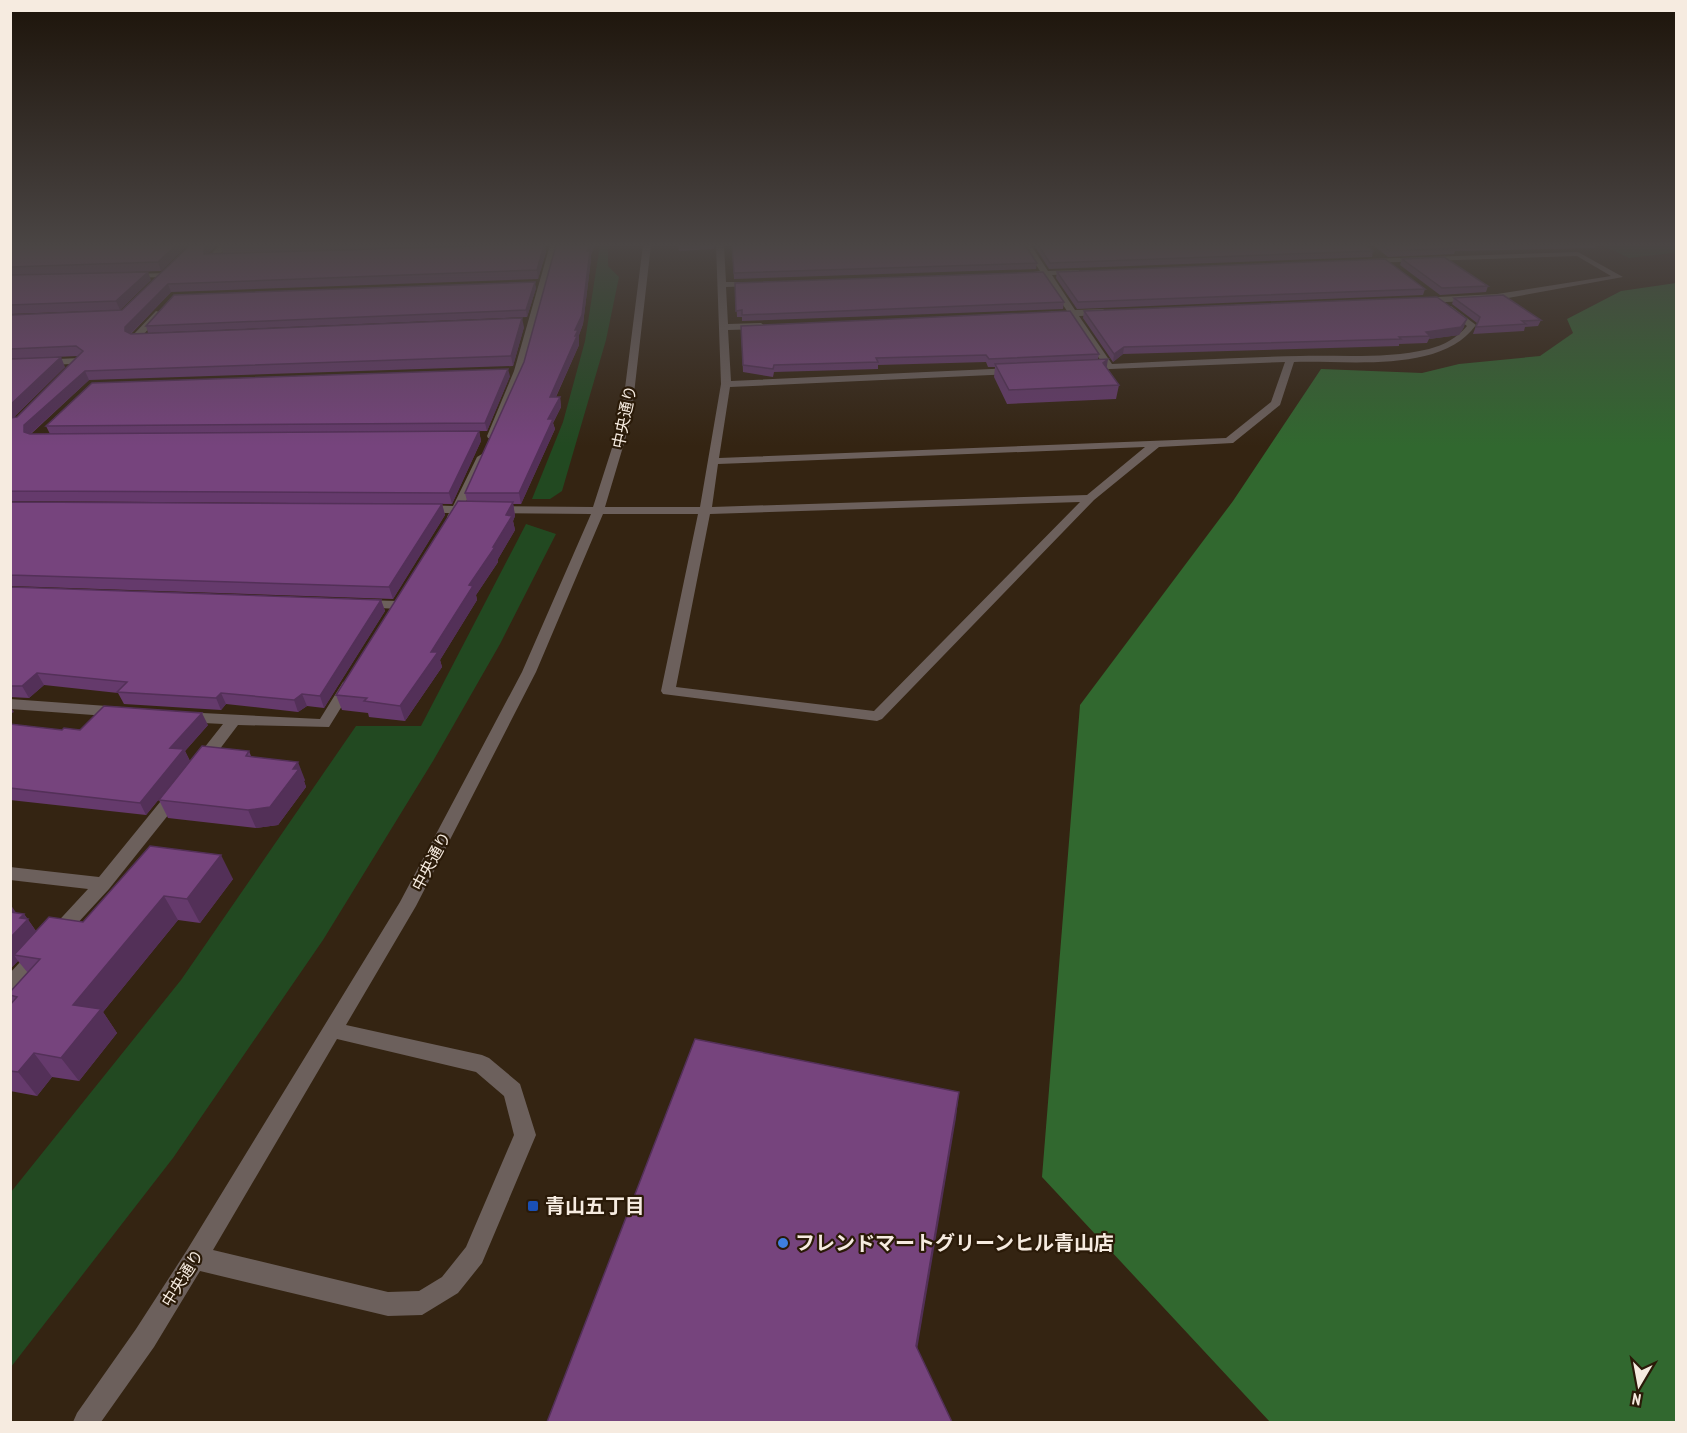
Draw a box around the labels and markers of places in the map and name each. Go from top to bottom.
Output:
place label: 青山五丁目 [545,1193,645,1219]
marker: 青山五丁目 [526,1199,540,1213]
place label: フレンドマートグリーンヒル青山店 [795,1230,1114,1256]
marker: フレンドマートグリーンヒル青山店 [776,1236,790,1250]

